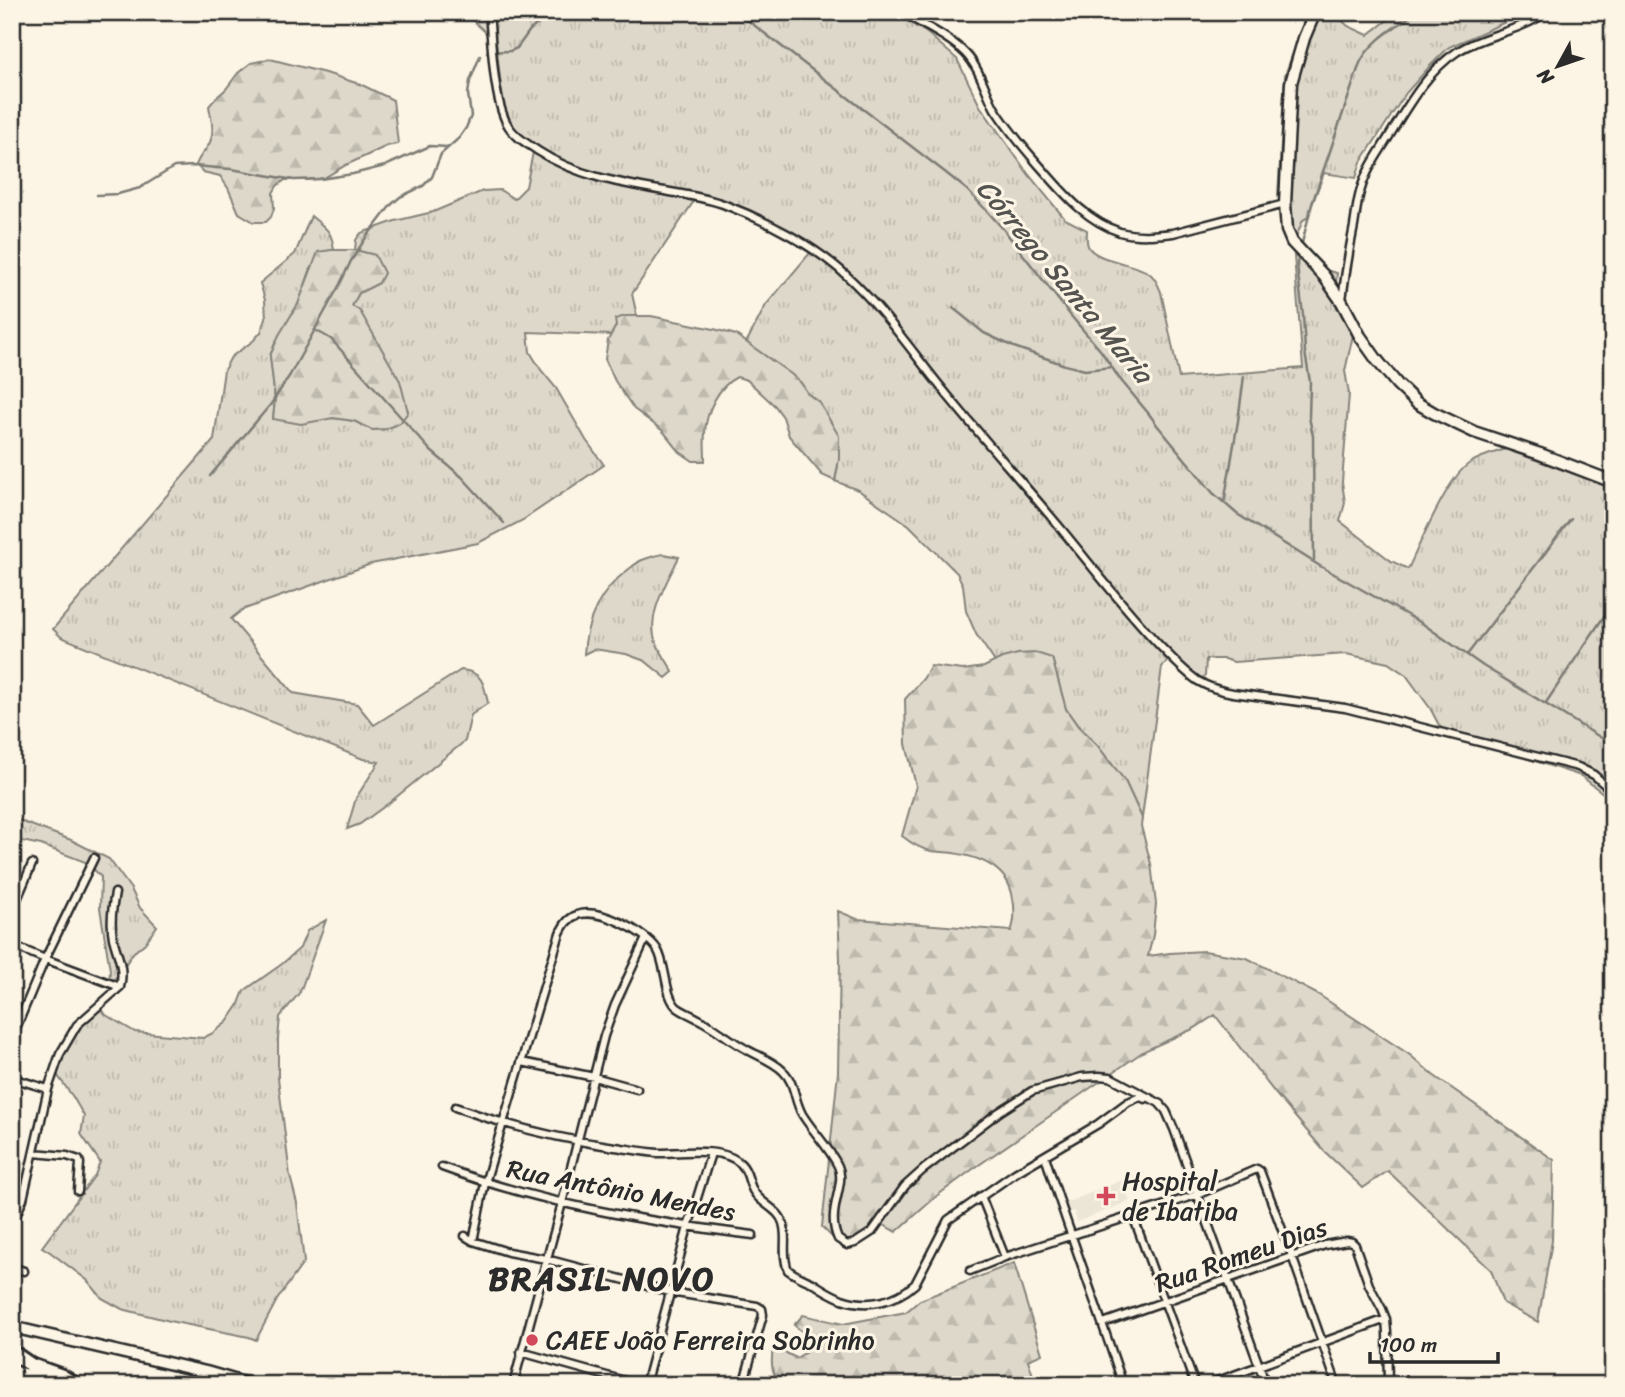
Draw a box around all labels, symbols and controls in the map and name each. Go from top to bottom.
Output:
north arrow [1524,32,1594,102]
text: N [1528,60,1563,93]
water label: Córrego Santa Maria [964,167,1167,396]
street label: Rua Antônio Mendes [503,1145,740,1235]
place label: Hospital de Ibatiba [1122,1158,1238,1234]
marker: Hospital de Ibatiba [1096,1186,1116,1206]
street label: Rua Romeu Dias [1148,1204,1335,1306]
district label: BRASIL NOVO [488,1250,716,1308]
place label: CAEE João Ferreira Sobrinho [546,1317,875,1363]
scale bar [1370,1320,1497,1364]
text: 100 m [1380,1326,1437,1364]
marker: CAEE João Ferreira Sobrinho [524,1332,540,1348]

